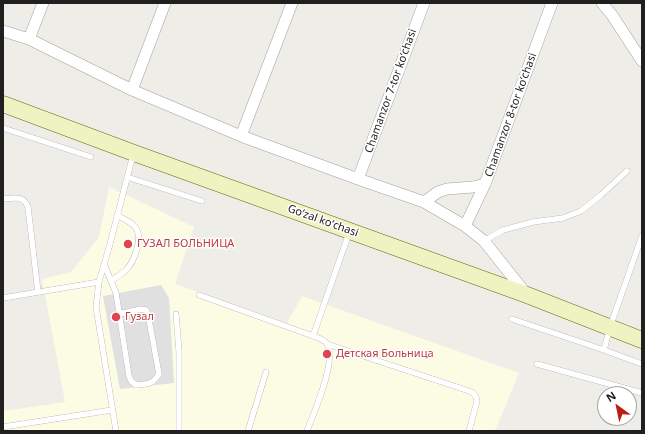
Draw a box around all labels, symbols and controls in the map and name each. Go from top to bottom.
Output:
street label: Chamanzor 7-tor koʻchasi [362,27,420,155]
street label: Chamanzor 8-tor koʻchasi [482,51,540,179]
street label: Goʻzal koʻchasi [286,202,360,240]
place label: ГУЗАЛ БОЛЬНИЦА [137,237,234,251]
marker: ГУЗАЛ БОЛЬНИЦА [122,238,134,250]
place label: Гузал [125,310,154,324]
marker: Гузал [110,311,122,323]
place label: Детская Больница [336,347,434,361]
marker: Детская Больница [321,348,333,360]
north arrow [597,386,637,426]
text: N [603,388,619,405]

